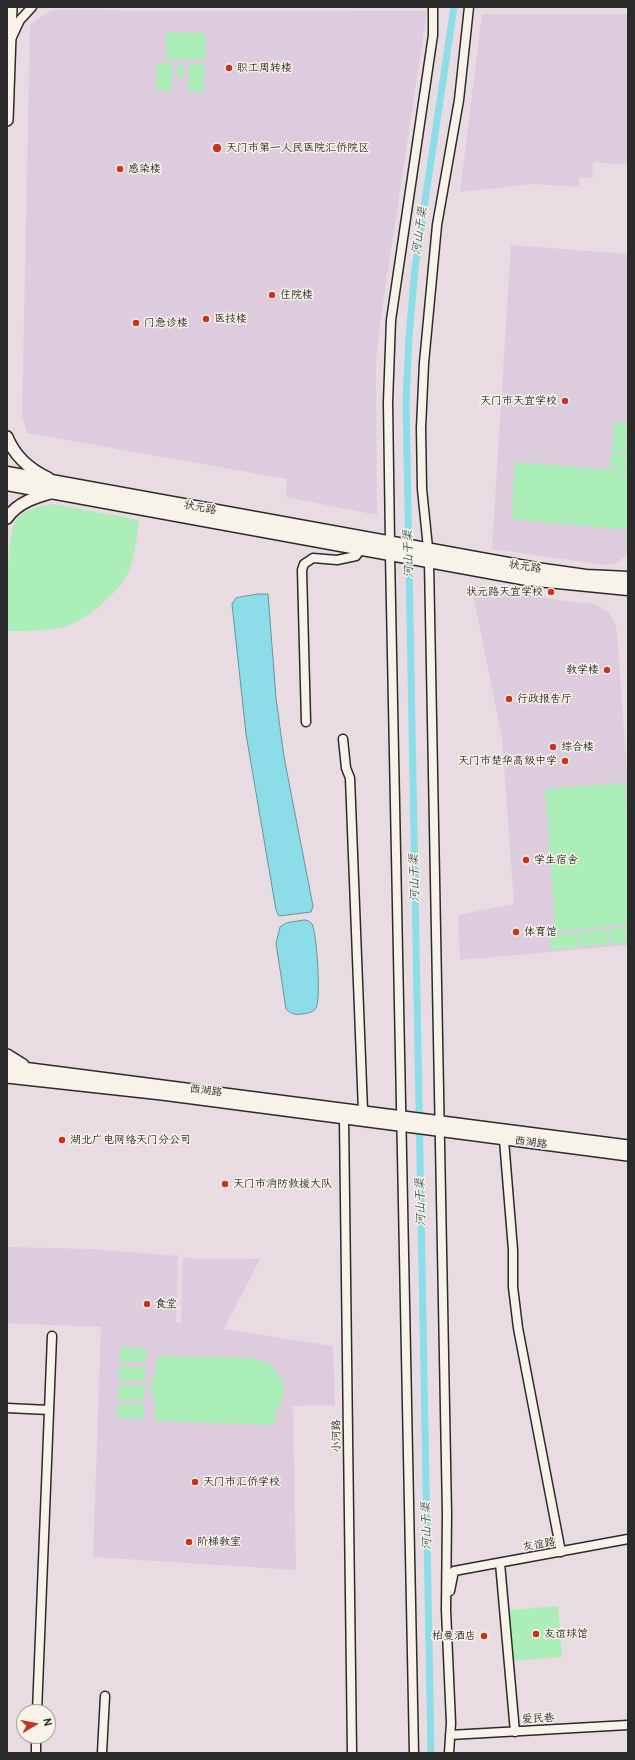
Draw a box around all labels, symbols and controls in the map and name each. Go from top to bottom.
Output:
place label: 职工周转楼 [237,61,292,75]
marker: 职工周转楼 [224,63,234,73]
place label: 天门市第一人民医院汇侨院区 [226,141,369,155]
marker: 天门市第一人民医院汇侨院区 [211,142,223,154]
place label: 感染楼 [128,162,161,176]
marker: 感染楼 [115,164,125,174]
water label: 河山干渠 [409,206,431,256]
place label: 住院楼 [280,288,313,302]
marker: 住院楼 [267,290,277,300]
place label: 医技楼 [214,312,247,326]
marker: 医技楼 [201,314,211,324]
place label: 门急诊楼 [144,316,188,330]
marker: 门急诊楼 [131,318,141,328]
place label: 天门市天宜学校 [480,394,557,408]
marker: 天门市天宜学校 [560,396,570,406]
street label: 状元路 [183,499,217,517]
water label: 河山干渠 [401,530,417,578]
street label: 状元路 [508,558,542,576]
place label: 状元路天宜学校 [466,585,543,599]
marker: 状元路天宜学校 [546,587,556,597]
place label: 教学楼 [566,663,599,677]
marker: 教学楼 [602,665,612,675]
place label: 行政报告厅 [517,692,572,706]
marker: 行政报告厅 [504,694,514,704]
place label: 综合楼 [561,740,594,754]
marker: 综合楼 [548,742,558,752]
place label: 天门市楚华高级中学 [458,754,557,768]
marker: 天门市楚华高级中学 [560,756,570,766]
place label: 学生宿舍 [534,853,578,867]
water label: 河山干渠 [407,854,423,902]
marker: 学生宿舍 [521,855,531,865]
place label: 体育馆 [524,925,557,939]
marker: 体育馆 [511,927,521,937]
street label: 西湖路 [189,1082,223,1100]
place label: 湖北广电网络天门分公司 [70,1133,191,1147]
street label: 西湖路 [514,1134,548,1152]
marker: 湖北广电网络天门分公司 [57,1135,67,1145]
place label: 天门市消防救援大队 [233,1177,332,1191]
water label: 河山干渠 [413,1178,429,1226]
marker: 天门市消防救援大队 [220,1179,230,1189]
place label: 食堂 [155,1297,177,1311]
marker: 食堂 [142,1299,152,1309]
street label: 小河路 [330,1419,344,1453]
place label: 天门市汇侨学校 [203,1475,280,1489]
marker: 天门市汇侨学校 [190,1477,200,1487]
water label: 河山干渠 [419,1502,435,1550]
place label: 阶梯教室 [197,1535,241,1549]
street label: 友谊路 [522,1536,556,1554]
marker: 阶梯教室 [184,1537,194,1547]
place label: 友谊球馆 [544,1627,588,1641]
place label: 柏曼酒店 [432,1629,476,1643]
marker: 友谊球馆 [531,1629,541,1639]
marker: 柏曼酒店 [479,1631,489,1641]
north arrow [16,1704,56,1744]
street label: 爱民巷 [521,1712,555,1726]
text: N [40,1717,54,1727]

